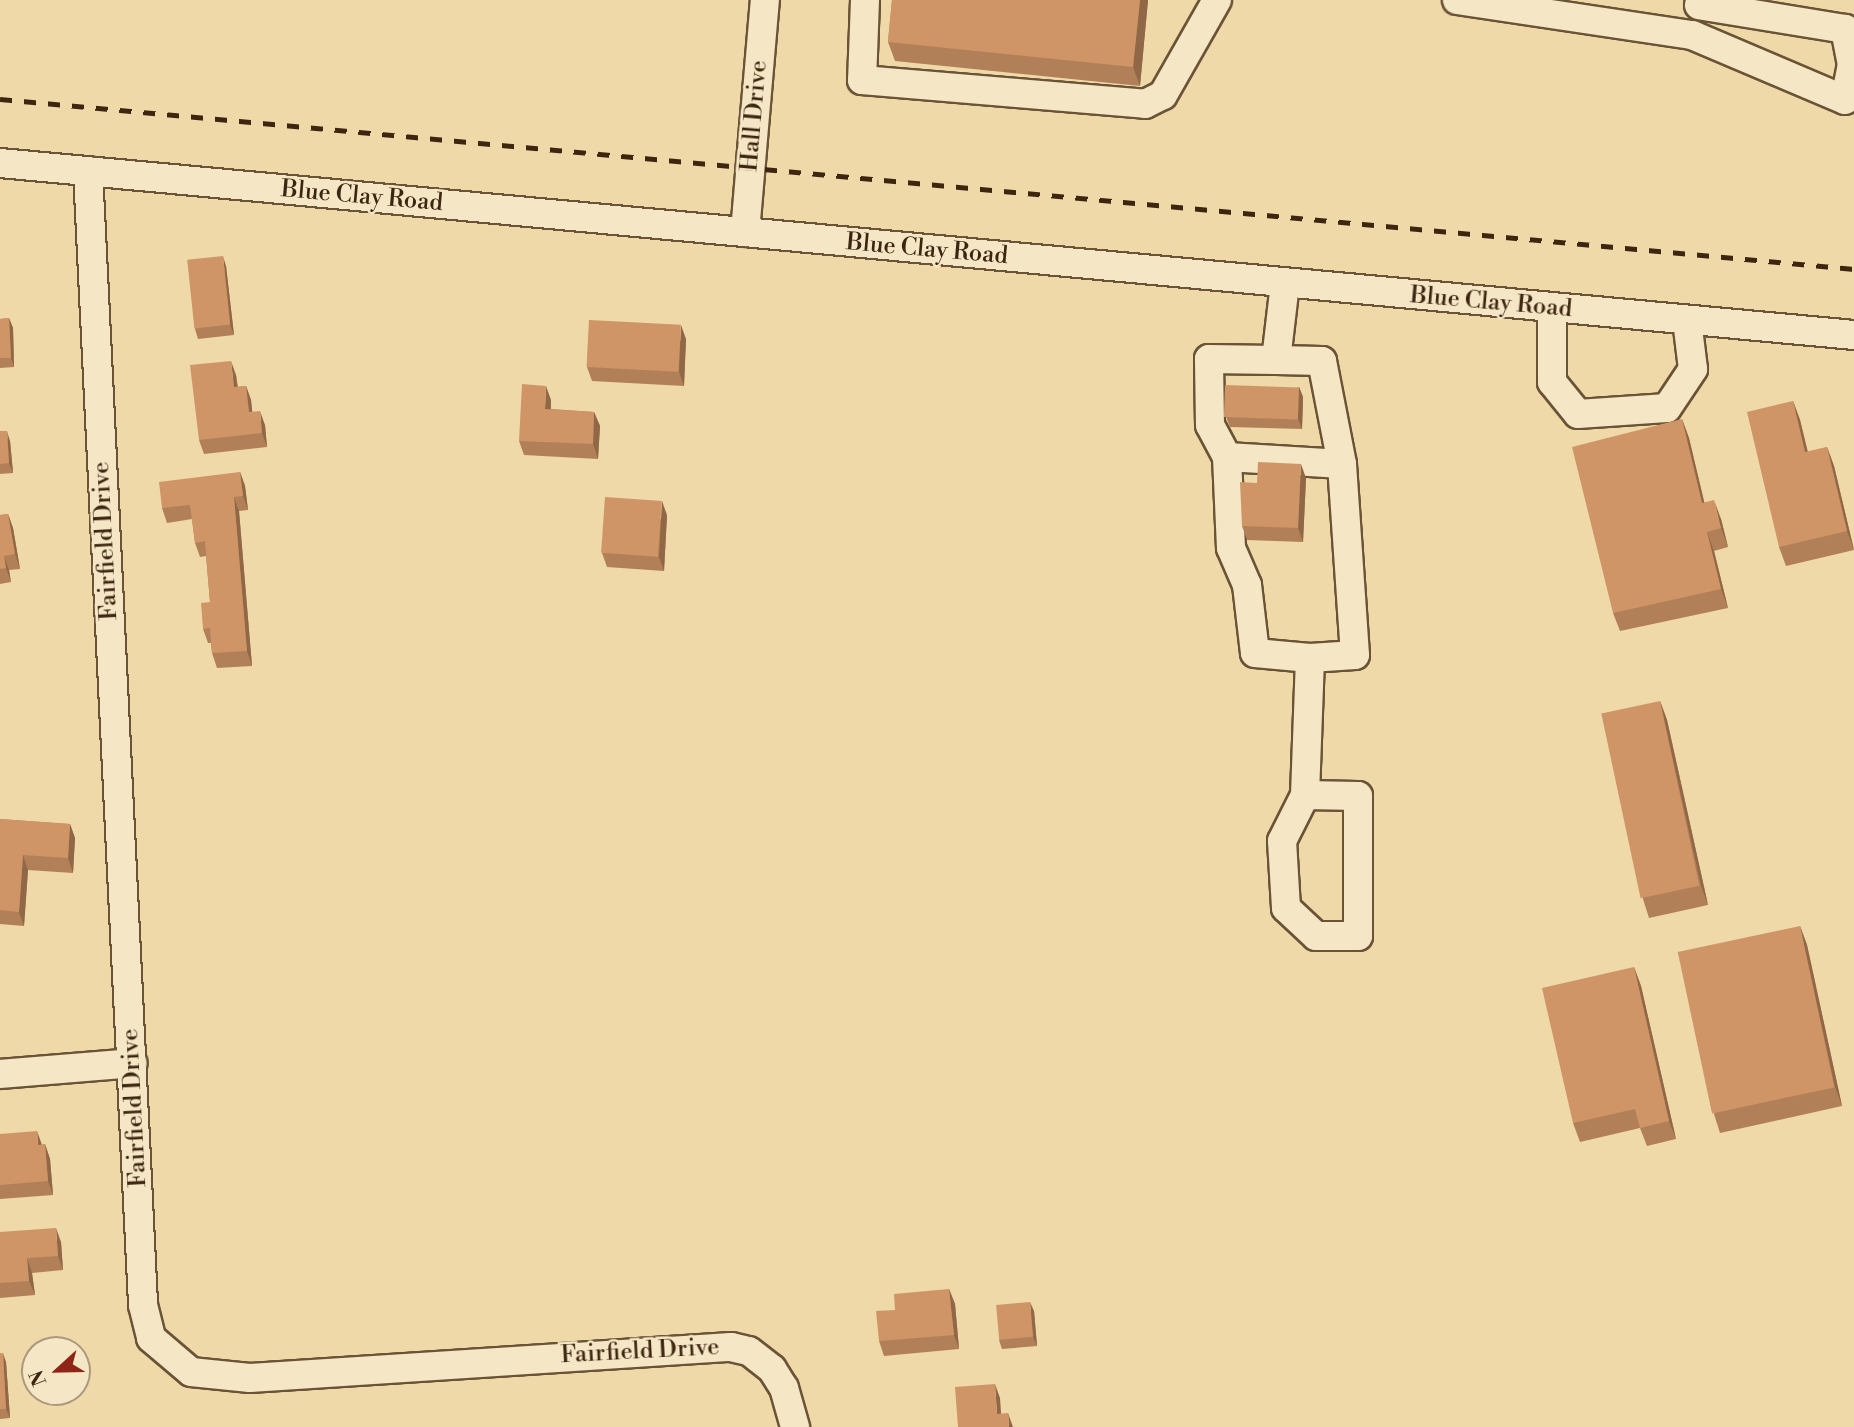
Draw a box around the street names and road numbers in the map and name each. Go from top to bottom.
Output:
street label: Hall Drive [736,59,774,173]
street label: Blue Clay Road [280,176,444,218]
street label: Blue Clay Road [845,229,1009,271]
street label: Blue Clay Road [1409,282,1573,324]
street label: Fairfield Drive [87,461,125,621]
street label: Fairfield Drive [116,1028,154,1188]
street label: Fairfield Drive [560,1333,720,1371]

